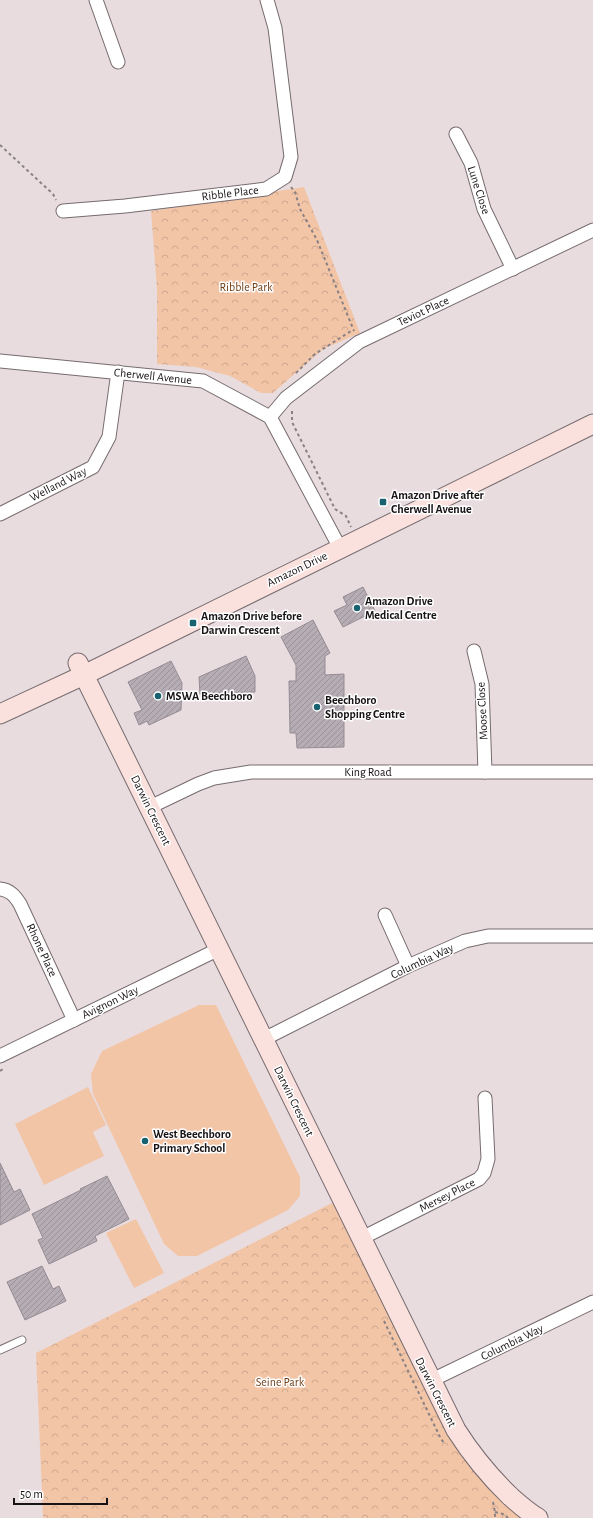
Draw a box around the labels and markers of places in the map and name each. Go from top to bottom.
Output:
place label: Amazon Drive after Cherwell Avenue [391,489,485,515]
marker: Amazon Drive after Cherwell Avenue [378,497,388,507]
place label: Amazon Drive Medical Centre [365,595,437,621]
marker: Amazon Drive Medical Centre [352,603,362,613]
place label: Amazon Drive before Darwin Crescent [201,610,302,636]
marker: Amazon Drive before Darwin Crescent [188,618,198,628]
place label: MSWA Beechboro [166,690,252,702]
marker: MSWA Beechboro [153,691,163,701]
place label: Beechboro Shopping Centre [325,694,405,720]
marker: Beechboro Shopping Centre [312,702,322,712]
place label: West Beechboro Primary School [153,1128,231,1155]
marker: West Beechboro Primary School [140,1136,150,1146]

